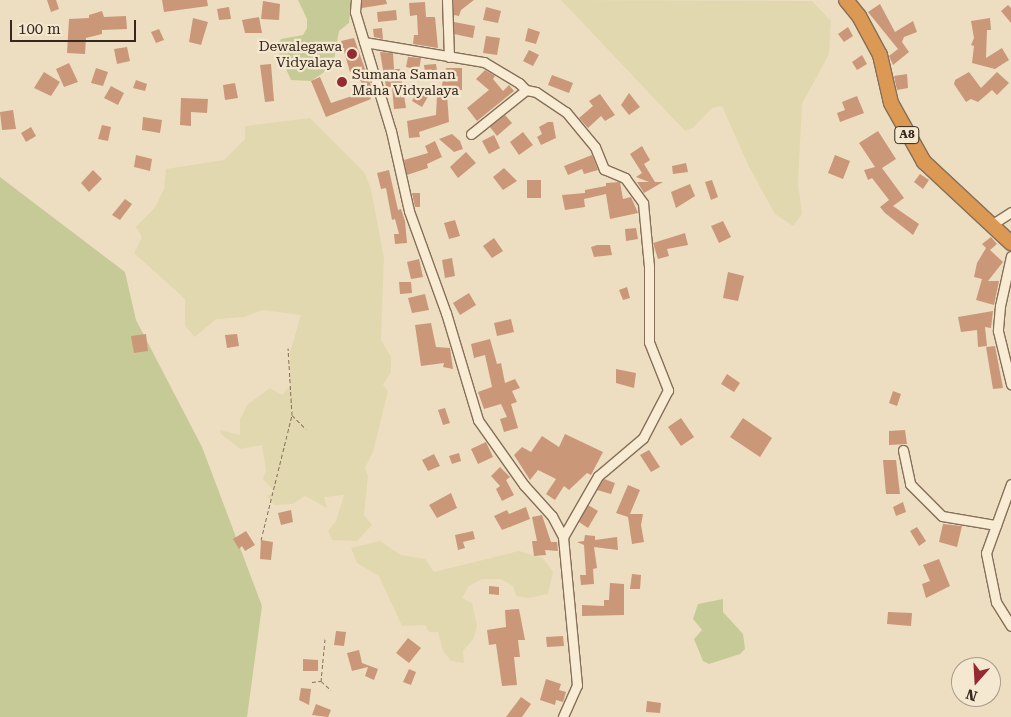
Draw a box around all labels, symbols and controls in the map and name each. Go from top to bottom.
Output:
scale bar [12,10,139,42]
text: 100 m [18,20,61,38]
place label: Dewalegawa Vidyalaya [259,38,342,70]
marker: Dewalegawa Vidyalaya [346,48,358,60]
place label: Sumana Saman Maha Vidyalaya [352,66,459,98]
marker: Sumana Saman Maha Vidyalaya [336,76,348,88]
road number: A8 [893,126,921,144]
north arrow [951,657,1001,707]
text: N [964,686,979,705]

